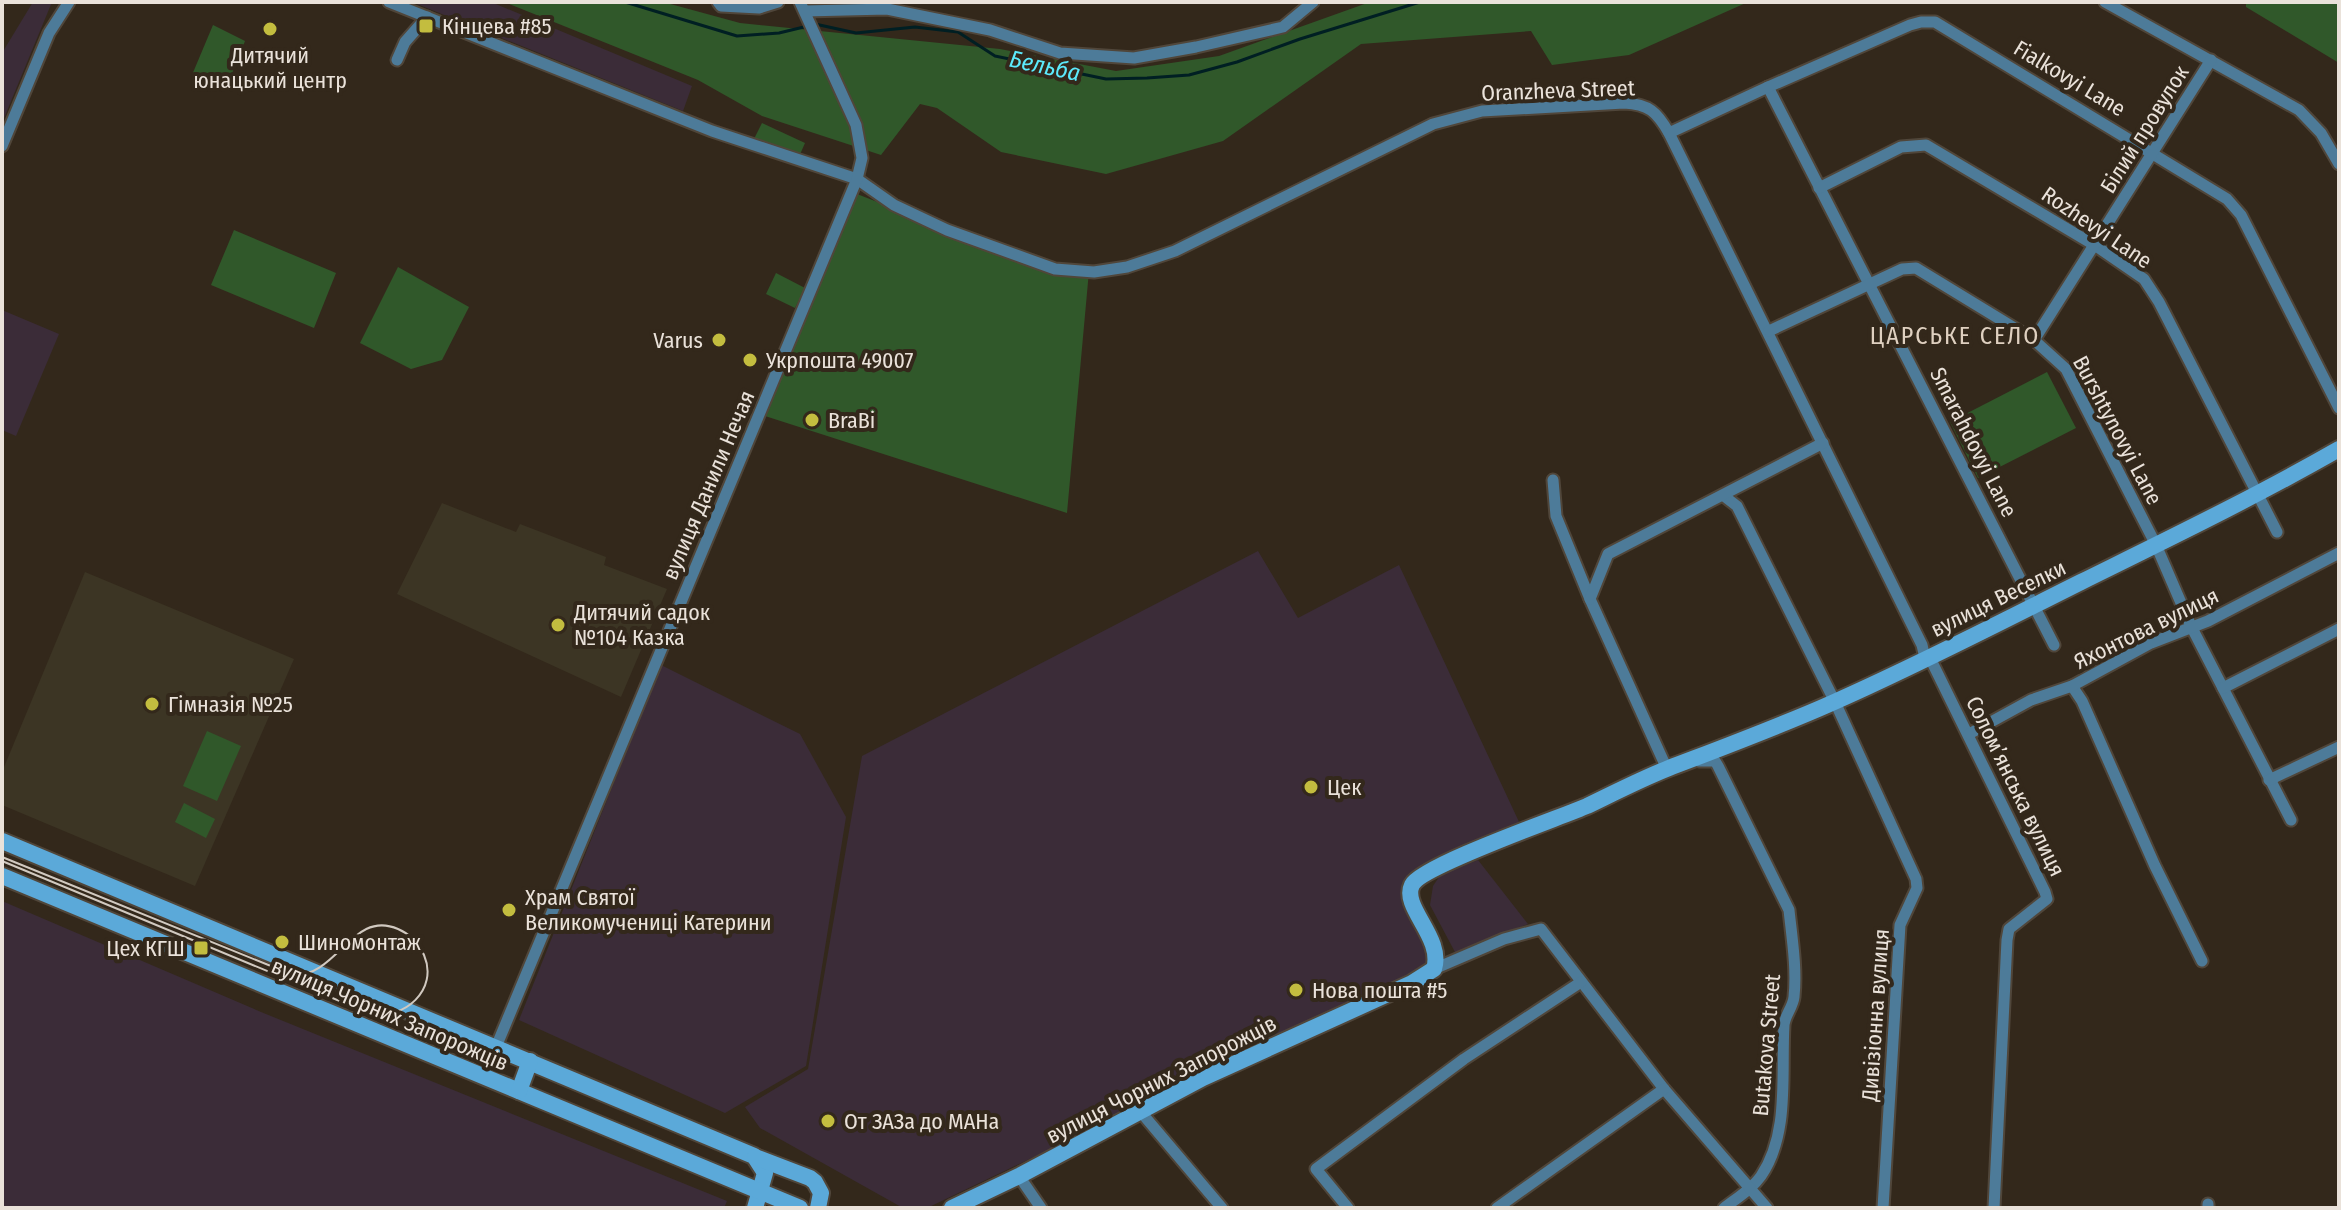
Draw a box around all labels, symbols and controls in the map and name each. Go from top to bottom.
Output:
place label: Кінцева #85 [442,13,552,40]
marker: Кінцева #85 [417,17,435,35]
marker: Дитячий юнацький центр [261,20,279,38]
street label: Fialkovyi Lane [2009,35,2131,122]
place label: Дитячий юнацький центр [193,42,347,94]
water label: Бельба [1007,45,1083,87]
street label: Білий провулок [2094,60,2195,198]
street label: Oranzheva Street [1481,74,1636,107]
street label: Rozhevyi Lane [2036,181,2157,274]
district label: ЦАРСЬКЕ СЕЛО [1870,322,2040,350]
place label: Varus [653,327,703,354]
marker: Varus [710,331,728,349]
place label: Укрпошта 49007 [765,347,914,374]
marker: Укрпошта 49007 [741,351,759,369]
street label: Burshtynovyi Lane [2067,351,2168,509]
street label: Smarahdovyi Lane [1924,363,2023,522]
street label: вулиця Данили Нечая [656,387,761,584]
place label: BraBi [828,407,875,434]
marker: BraBi [803,411,821,429]
street label: вулиця Веселки [1926,554,2070,643]
street label: Яхонтова вулиця [2070,582,2223,675]
place label: Дитячий садок №104 Казка [573,599,711,651]
marker: Дитячий садок №104 Казка [549,616,567,634]
place label: Гімназія №25 [168,691,293,718]
street label: Соломʼянська вулиця [1960,692,2071,881]
marker: Гімназія №25 [143,695,161,713]
place label: Цек [1327,774,1362,801]
marker: Цек [1302,778,1320,796]
place label: Храм Святої Великомучениці Катерини [525,884,771,936]
marker: Храм Святої Великомучениці Катерини [500,901,518,919]
street label: Дивізіонна вулиця [1856,928,1895,1103]
place label: Шиномонтаж [298,929,421,956]
marker: Шиномонтаж [273,933,291,951]
place label: Цех КГШ [106,935,185,962]
marker: Цех КГШ [192,939,210,957]
street label: вулиця Чорних Запорожців [267,952,512,1077]
street label: Butakova Street [1747,972,1786,1117]
place label: Нова пошта #5 [1312,977,1447,1004]
marker: Нова пошта #5 [1287,981,1305,999]
street label: вулиця Чорних Запорожців [1042,1010,1281,1149]
place label: От ЗАЗа до МАНа [844,1108,999,1135]
marker: От ЗАЗа до МАНа [819,1112,837,1130]

